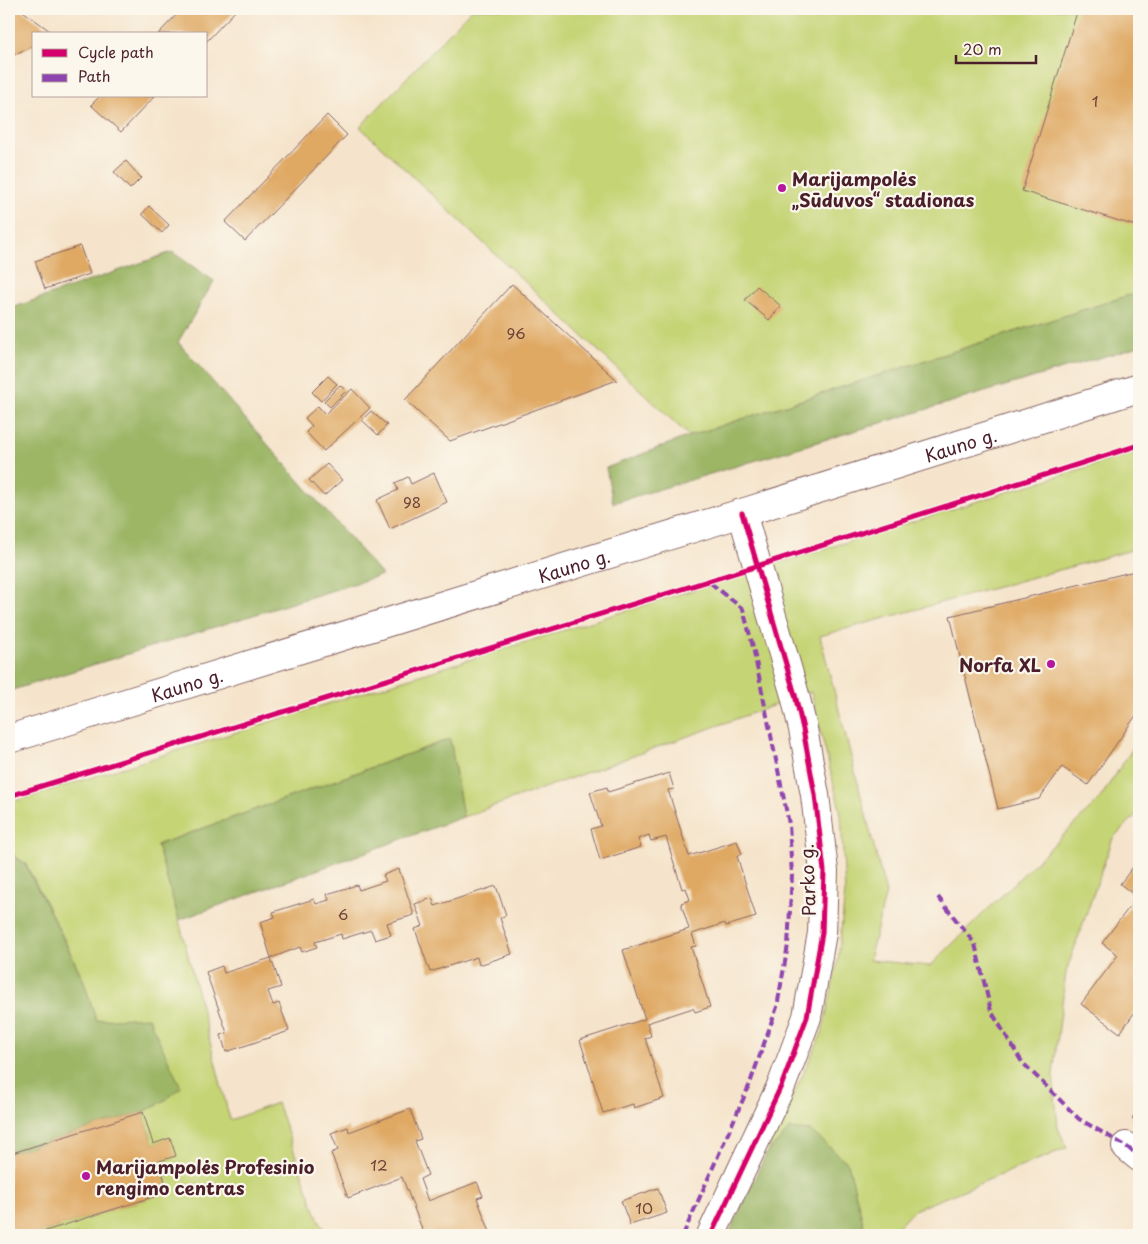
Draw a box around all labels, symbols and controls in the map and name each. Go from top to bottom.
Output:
legend [32,32,208,98]
scale bar [956,32,1036,64]
text: 20 m [963,37,1002,60]
text: Cycle path [78,40,154,63]
text: Path [78,64,110,87]
house number: 1 [1092,89,1098,112]
place label: Marijampolės „Sūduvos“ stadionas [792,165,975,213]
marker: Marijampolės „Sūduvos“ stadionas [776,182,788,194]
house number: 96 [507,321,526,344]
street label: Kauno g. [921,420,1000,468]
house number: 98 [403,490,421,513]
street label: Kauno g. [534,541,613,589]
place label: Norfa XL [959,651,1041,678]
marker: Norfa XL [1045,658,1057,670]
street label: Kauno g. [147,660,226,708]
street label: Parko g. [792,843,822,917]
house number: 6 [338,902,348,925]
place label: Marijampolės Profesinio rengimo centras [96,1153,315,1201]
house number: 12 [370,1153,388,1176]
marker: Marijampolės Profesinio rengimo centras [80,1170,92,1182]
house number: 10 [635,1196,653,1219]

